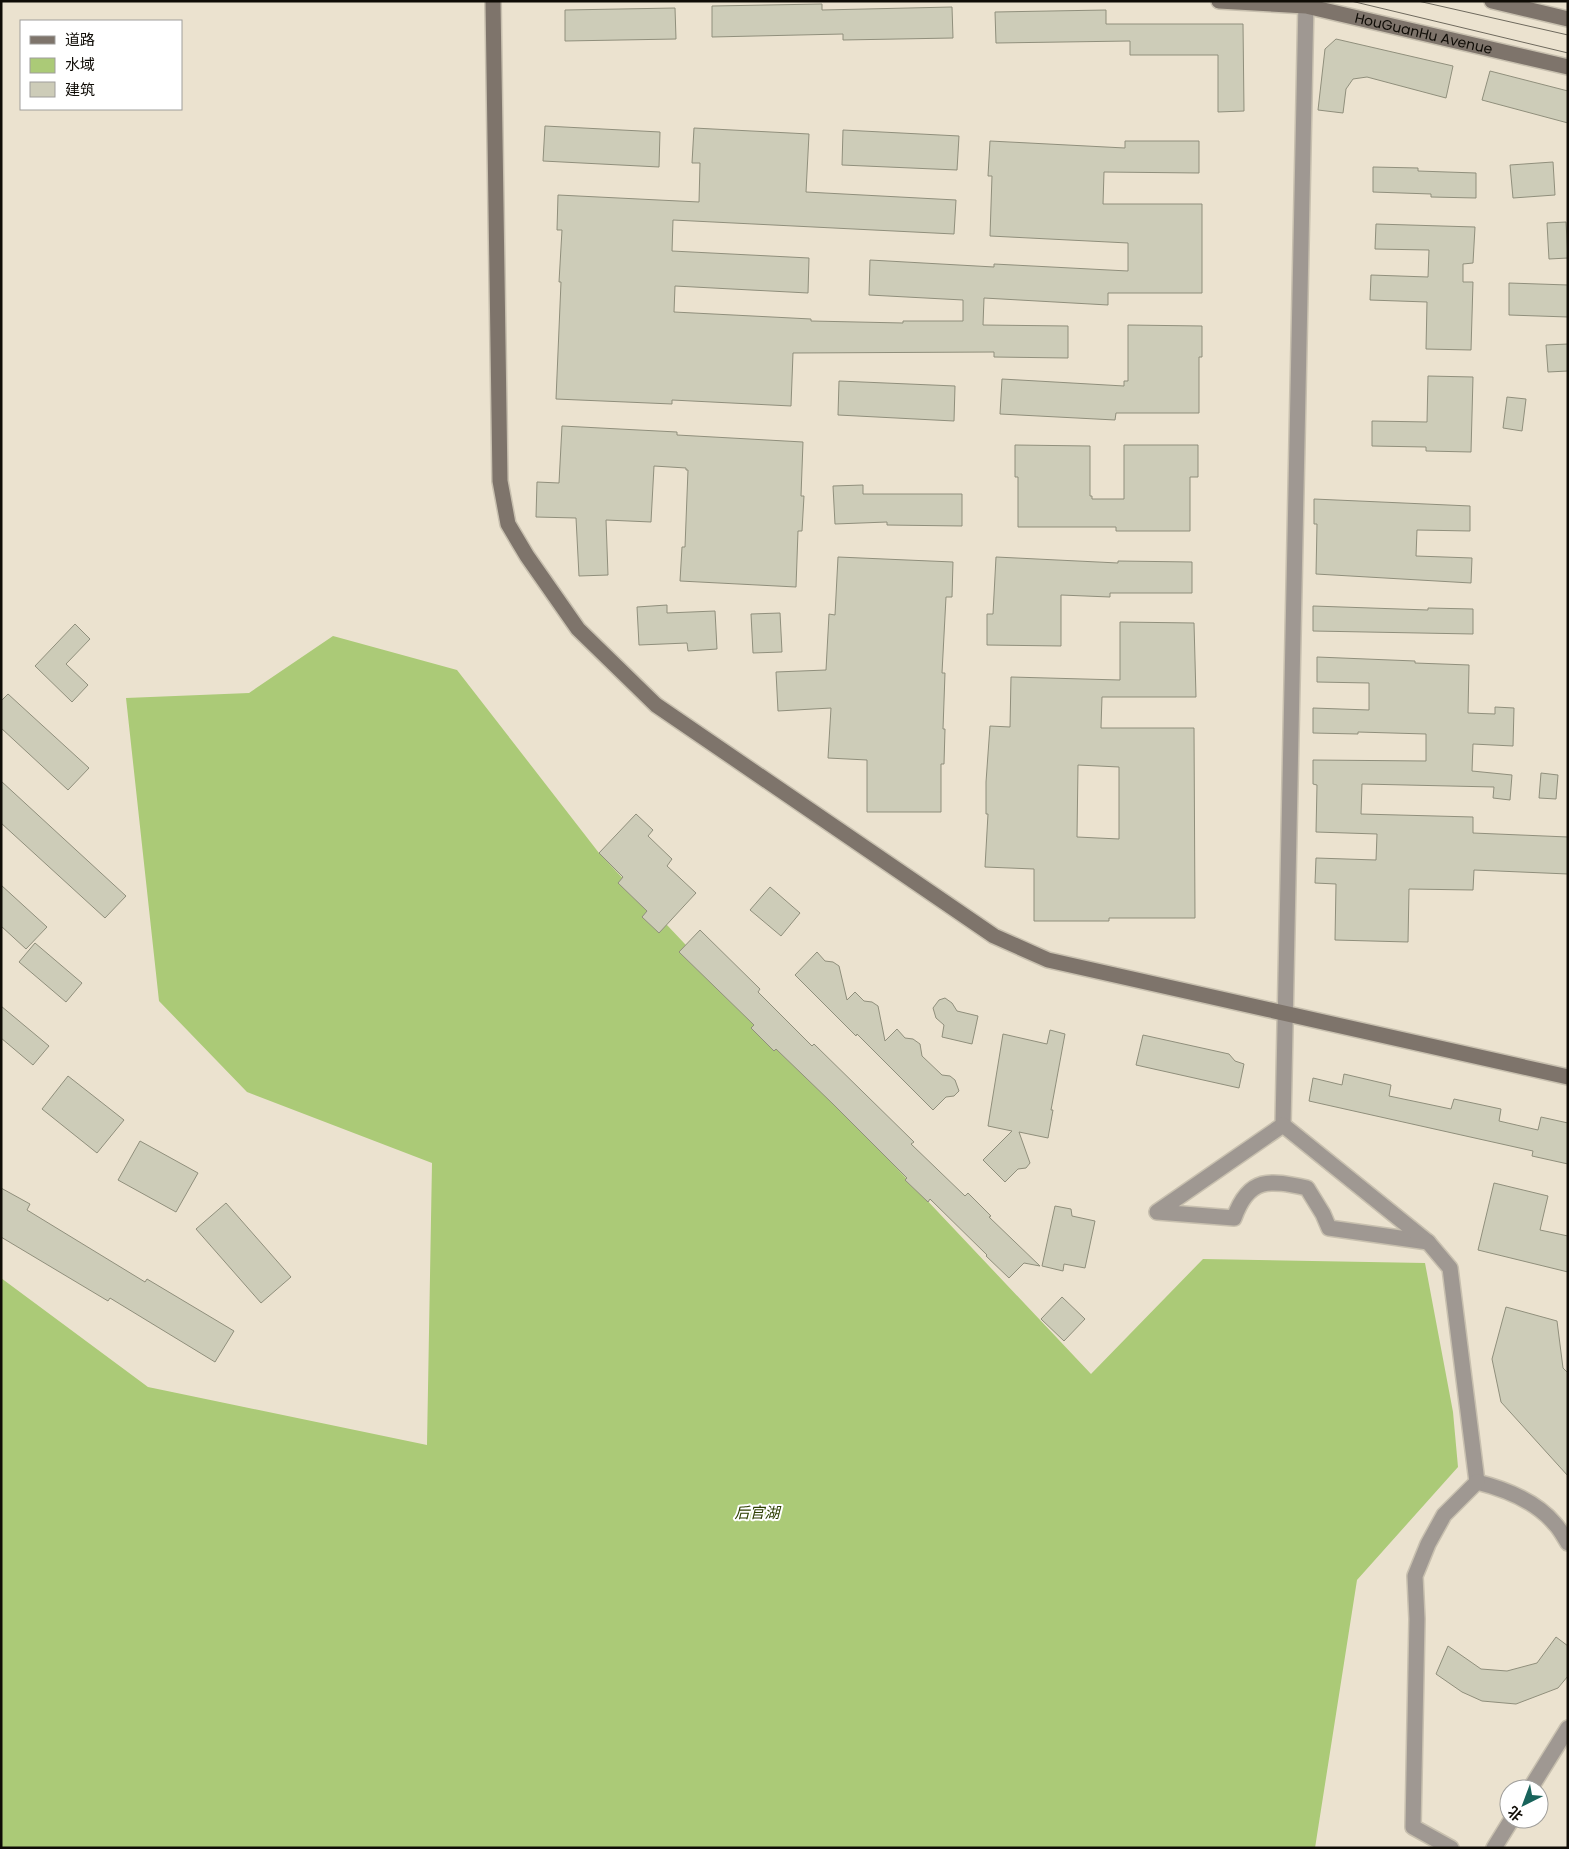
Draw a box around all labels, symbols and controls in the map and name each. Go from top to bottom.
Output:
street label: HouGuanHu Avenue [1353,8,1495,59]
legend [20,20,182,110]
text: 道路 [65,29,95,50]
text: 水域 [65,54,95,75]
text: 建筑 [65,79,95,100]
water label: 后官湖 [734,1502,781,1523]
north arrow [1499,1779,1549,1829]
text: 北 [1503,1802,1527,1826]

